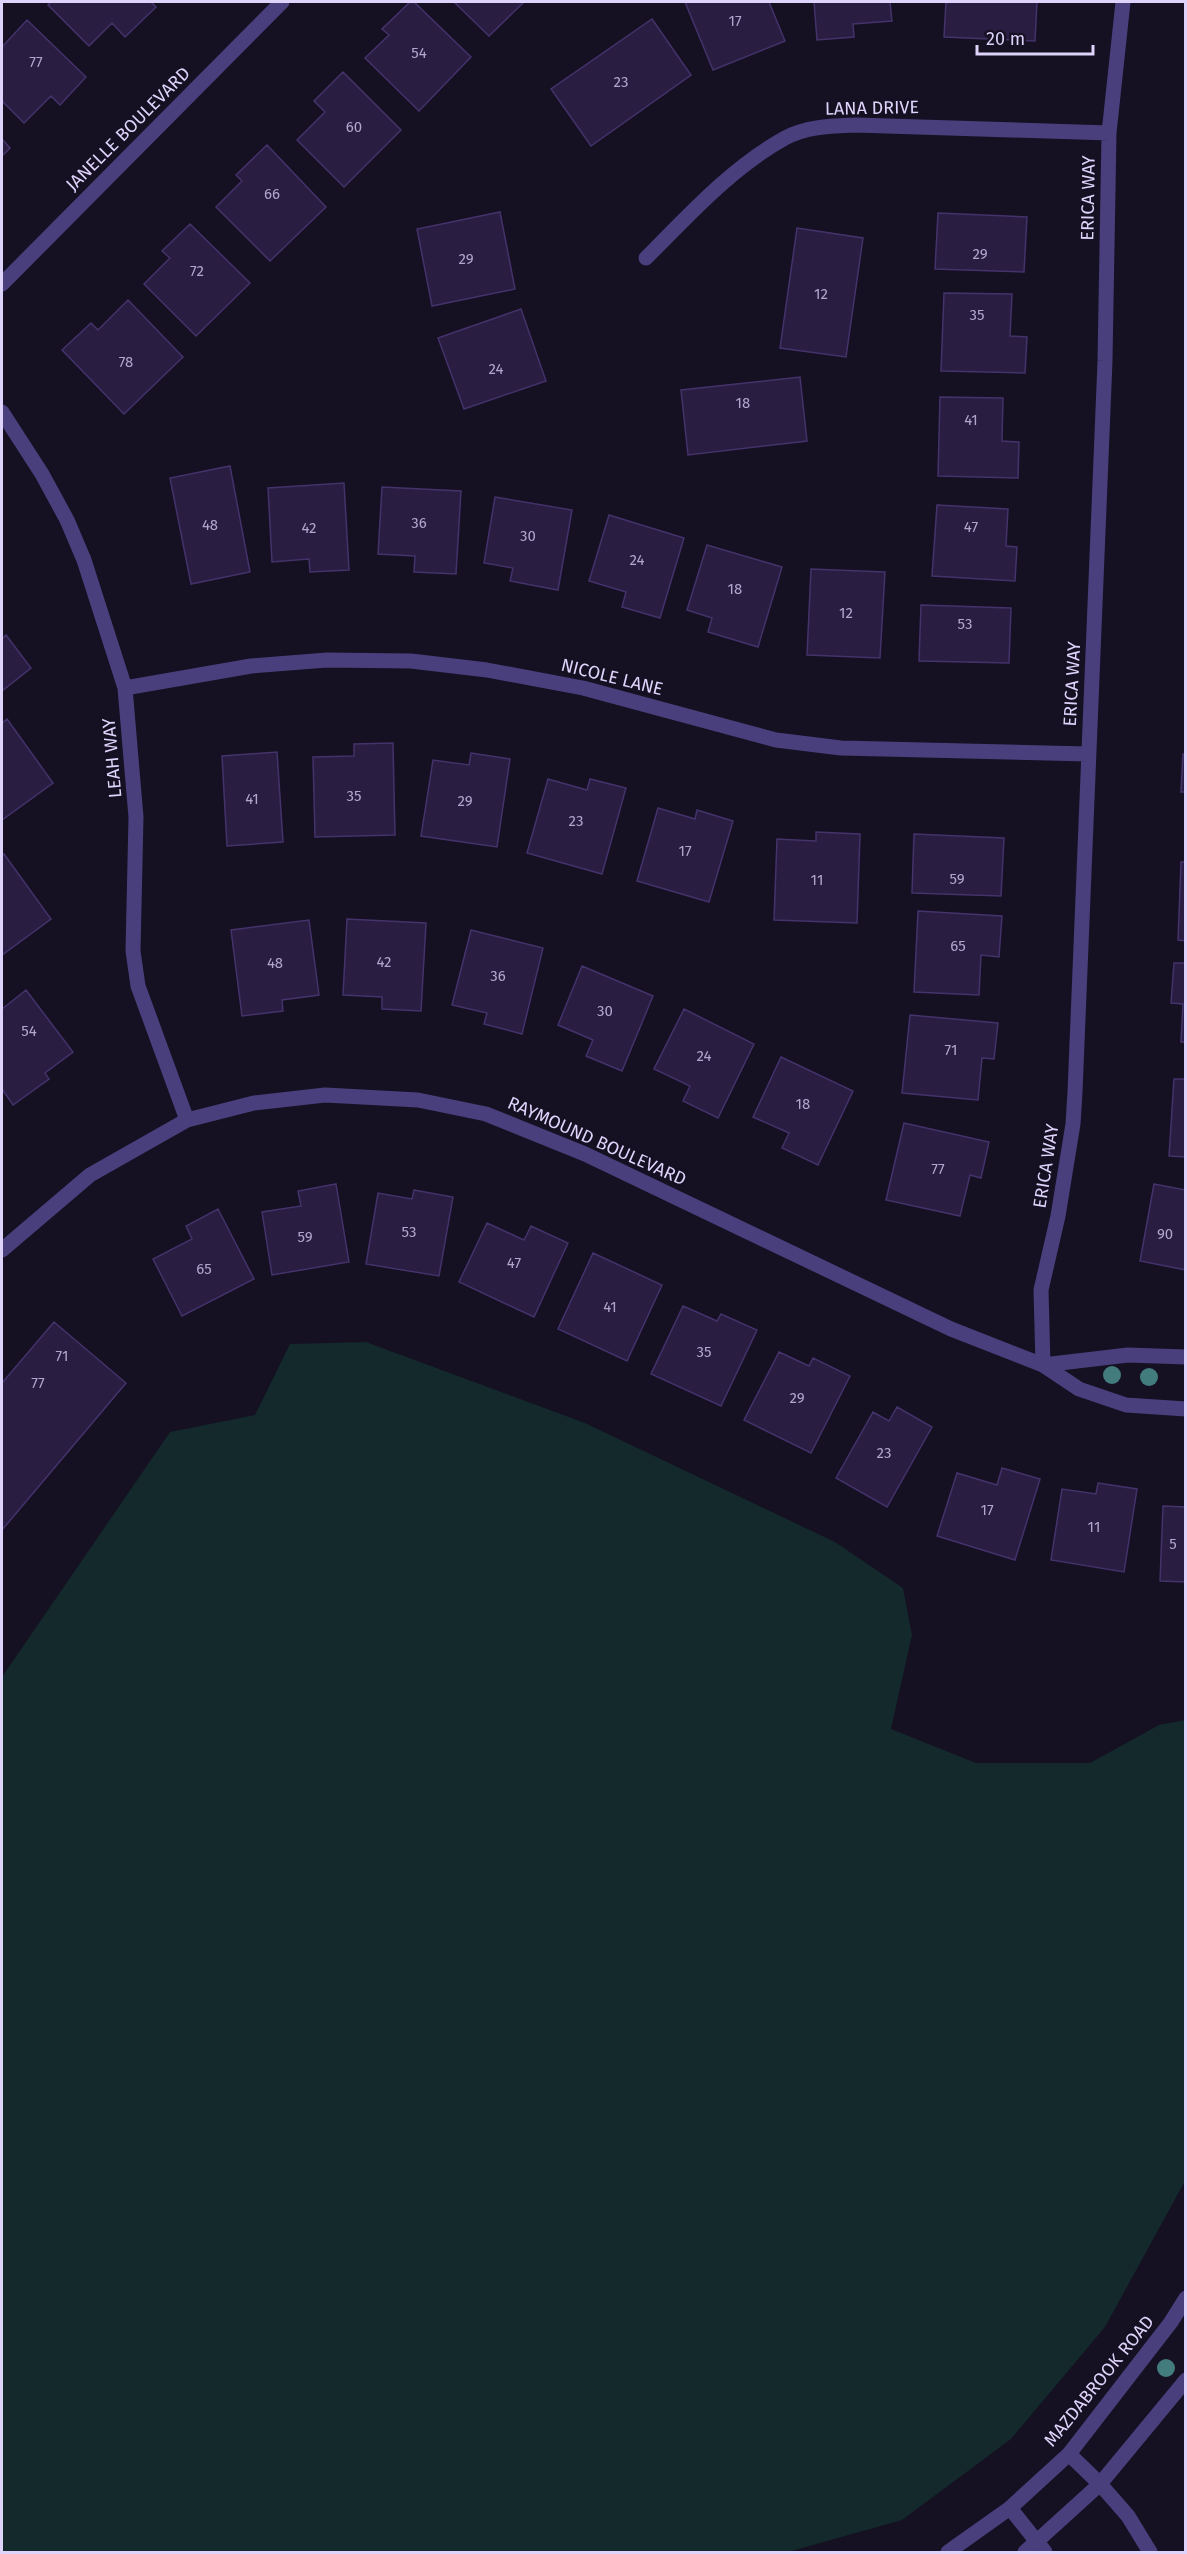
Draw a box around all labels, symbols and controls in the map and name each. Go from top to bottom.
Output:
house number: 17 [728,12,742,30]
scale bar [977,18,1092,56]
text: 20 m [986,28,1025,50]
house number: 54 [411,44,427,62]
house number: 77 [29,53,43,71]
street label: JANELLE BOULEVARD [61,62,195,196]
house number: 23 [614,73,628,91]
street label: LANA DRIVE [825,96,919,120]
house number: 60 [346,118,362,136]
street label: ERICA WAY [1076,155,1100,241]
house number: 66 [264,185,280,203]
house number: 29 [972,245,988,263]
house number: 29 [458,250,474,268]
house number: 72 [190,262,204,280]
house number: 12 [814,285,828,303]
house number: 35 [969,306,985,324]
house number: 78 [119,353,133,371]
house number: 24 [488,360,504,378]
house number: 18 [736,394,750,412]
house number: 41 [964,411,978,429]
house number: 36 [411,514,427,532]
house number: 48 [202,516,218,534]
house number: 47 [964,518,978,536]
house number: 42 [301,519,317,537]
house number: 30 [520,527,536,545]
house number: 24 [629,551,645,569]
house number: 18 [728,580,742,598]
house number: 12 [839,604,853,622]
house number: 53 [958,615,972,633]
street label: ERICA WAY [1059,641,1085,727]
street label: NICOLE LANE [559,654,665,700]
street label: LEAH WAY [98,717,126,799]
house number: 35 [346,787,362,805]
house number: 41 [245,790,259,808]
house number: 29 [457,792,473,810]
house number: 23 [569,812,583,830]
house number: 17 [678,842,692,860]
house number: 59 [949,870,965,888]
house number: 11 [811,871,823,889]
house number: 65 [950,937,966,955]
house number: 42 [376,953,392,971]
house number: 48 [267,954,283,972]
house number: 36 [490,967,506,985]
house number: 30 [597,1002,613,1020]
house number: 54 [21,1022,37,1040]
house number: 71 [945,1041,957,1059]
house number: 24 [696,1047,712,1065]
street label: RAYMOUND BOULEVARD [504,1092,690,1190]
house number: 18 [796,1095,810,1113]
street label: ERICA WAY [1028,1122,1064,1210]
house number: 77 [931,1160,945,1178]
house number: 53 [402,1223,416,1241]
house number: 90 [1157,1225,1173,1243]
house number: 59 [297,1228,313,1246]
house number: 47 [507,1254,521,1272]
house number: 65 [196,1260,212,1278]
house number: 41 [603,1298,617,1316]
house number: 35 [696,1343,712,1361]
house number: 71 [56,1347,68,1365]
house number: 77 [31,1374,45,1392]
house number: 29 [789,1389,805,1407]
house number: 23 [877,1444,891,1462]
house number: 17 [980,1501,994,1519]
house number: 11 [1088,1518,1100,1536]
house number: 5 [1169,1535,1177,1553]
street label: MAZDABROOK ROAD [1039,2311,1159,2451]

